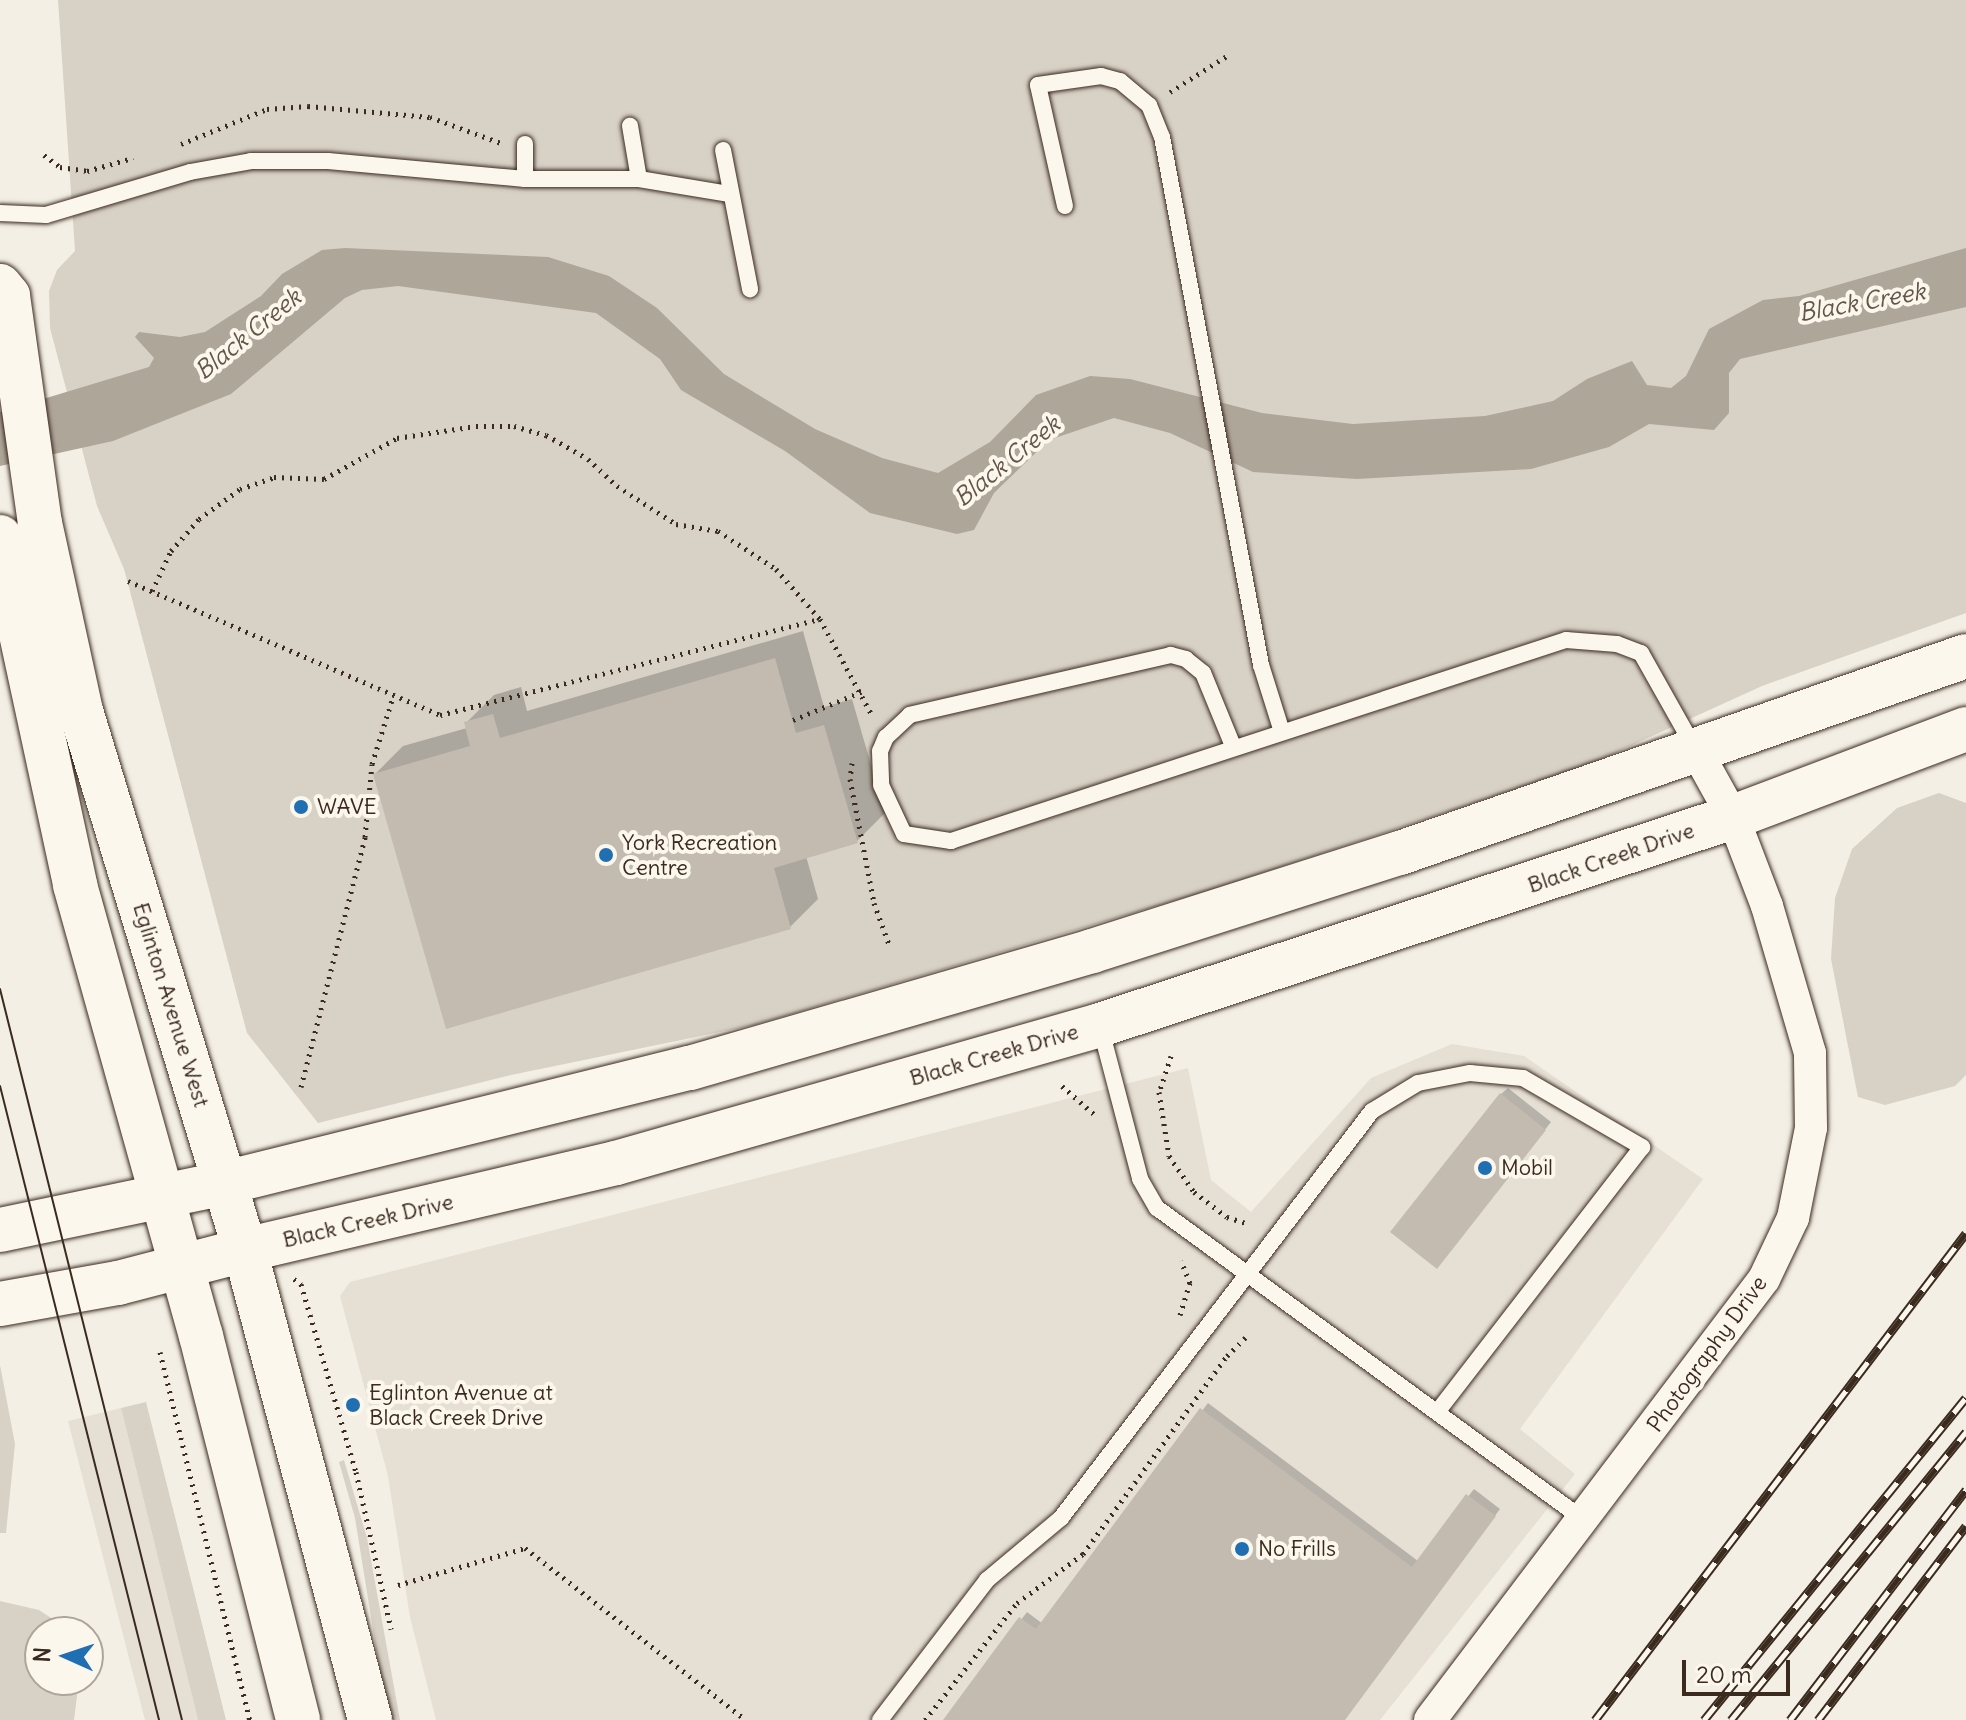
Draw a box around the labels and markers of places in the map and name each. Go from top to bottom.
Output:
place label: WAVE [317,794,377,820]
marker: WAVE [292,798,310,816]
place label: York Recreation Centre [622,829,777,880]
marker: York Recreation Centre [597,846,615,864]
place label: Mobil [1501,1155,1553,1181]
marker: Mobil [1476,1159,1494,1177]
place label: Eglinton Avenue at Black Creek Drive [369,1379,553,1430]
marker: Eglinton Avenue at Black Creek Drive [344,1396,362,1414]
place label: No Frills [1258,1536,1336,1562]
marker: No Frills [1233,1540,1251,1558]

